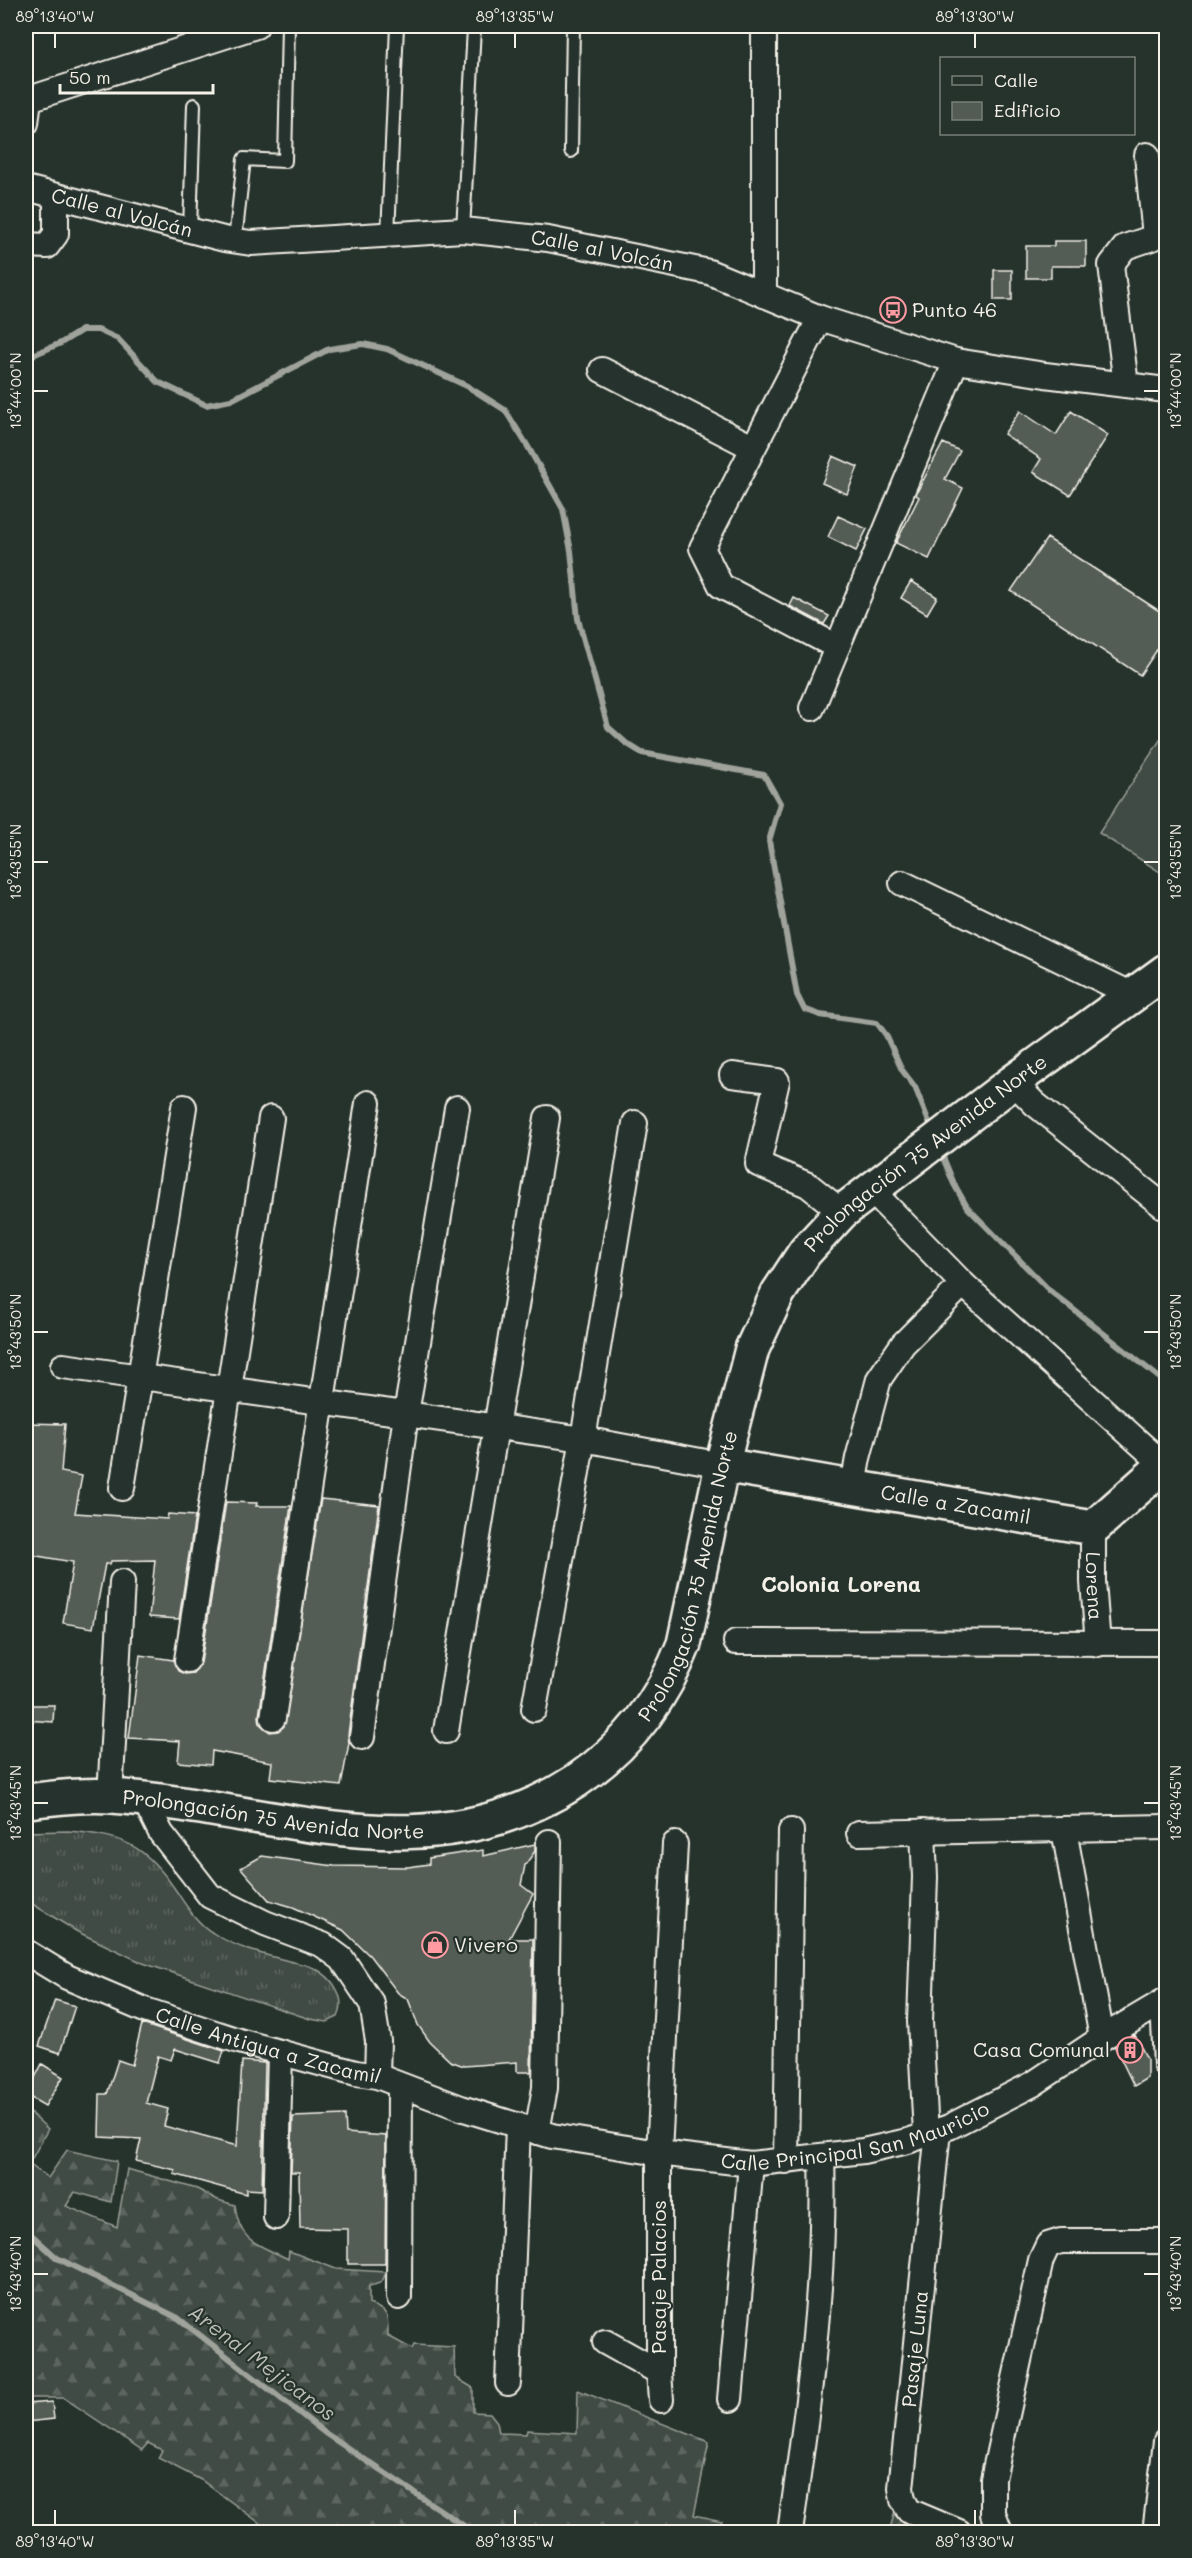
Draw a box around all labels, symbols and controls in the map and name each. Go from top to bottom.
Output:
text: 89°13'40"W [15,6,95,26]
text: 89°13'35"W [476,6,554,26]
text: 89°13'30"W [935,6,1015,26]
scale bar [60,57,213,95]
legend [940,57,1135,135]
text: 50 m [69,65,111,89]
text: Calle [994,68,1038,92]
text: Edificio [994,98,1061,122]
street label: Calle al Volcán [49,181,195,242]
street label: Calle al Volcán [530,223,676,276]
bus stop icon: Punto 46 [878,295,908,325]
place label: Punto 46 [912,296,997,322]
text: 13°44'00"N [5,352,25,430]
text: 13°44'00"N [1165,352,1185,430]
text: 13°43'55"N [5,824,25,900]
text: 13°43'55"N [1165,824,1185,900]
street label: Prolongación 75 Avenida Norte [798,1048,1052,1257]
text: 13°43'50"N [5,1294,25,1370]
text: 13°43'50"N [1165,1294,1185,1370]
street label: Prolongación 75 Avenida Norte [631,1427,742,1726]
street label: Calle a Zacamil [879,1478,1033,1529]
street label: Lorena [1081,1552,1110,1621]
district label: Colonia Lorena [761,1570,921,1597]
text: 13°43'45"N [5,1765,25,1841]
text: 13°43'45"N [1165,1765,1185,1841]
street label: Prolongación 75 Avenida Norte [121,1783,425,1844]
shop icon: Vivero [420,1930,450,1960]
place label: Vivero [454,1931,518,1957]
street label: Calle Antigua a Zacamil [152,2000,385,2088]
building icon: Casa Comunal [1115,2035,1145,2065]
place label: Casa Comunal [973,2036,1110,2062]
street label: Calle Principal San Mauricio [720,2095,993,2176]
street label: Pasaje Palacios [645,2200,671,2354]
text: 13°43'40"N [5,2236,25,2312]
text: 13°43'40"N [1165,2236,1185,2312]
street label: Pasaje Luna [895,2289,933,2409]
water label: Arenal Mejicanos [184,2298,342,2426]
text: 89°13'40"W [15,2531,95,2551]
text: 89°13'35"W [476,2531,554,2551]
text: 89°13'30"W [935,2531,1015,2551]

